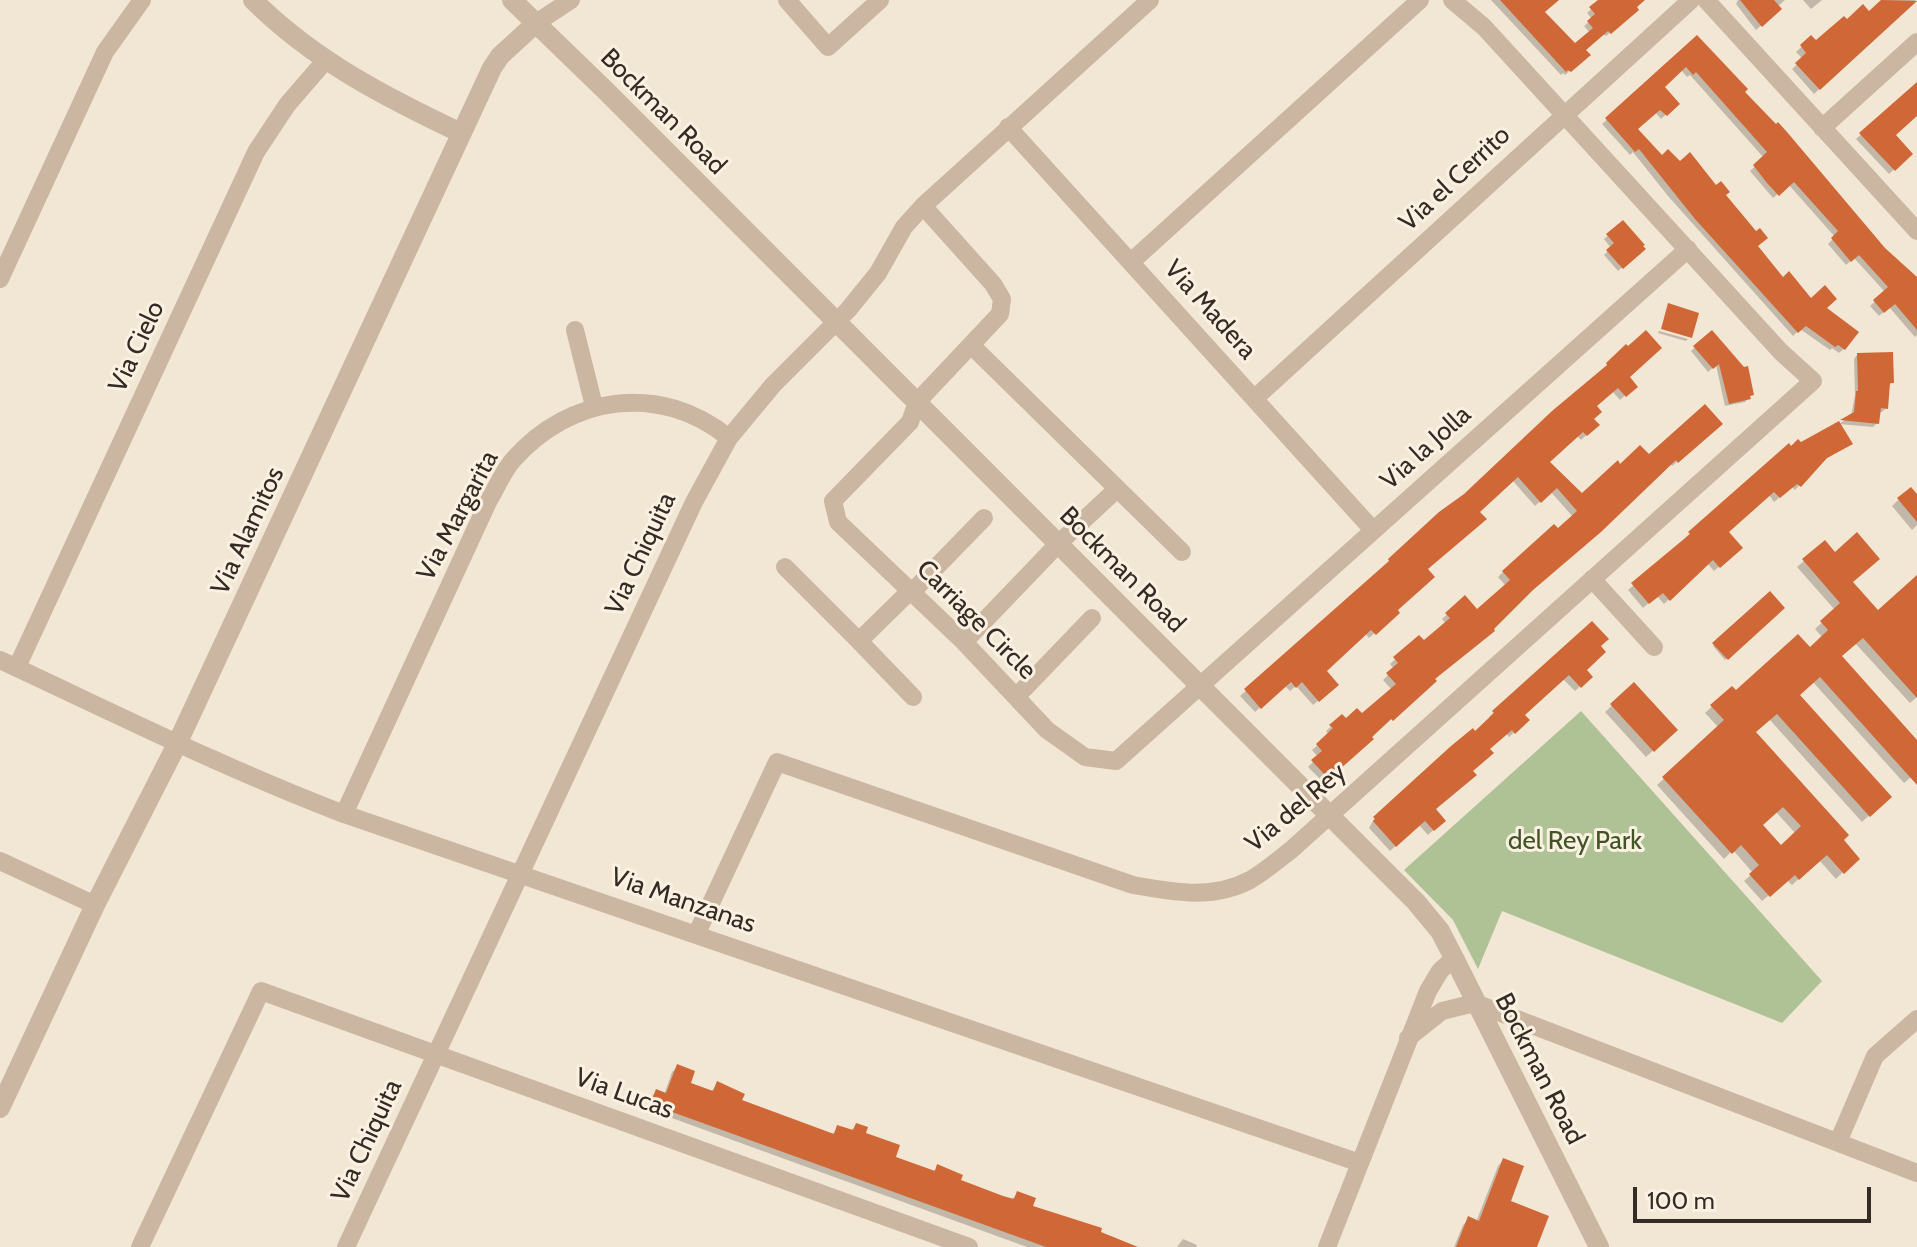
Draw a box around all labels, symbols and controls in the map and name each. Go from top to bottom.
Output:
street label: Bockman Road [594,43,732,181]
street label: Via el Cerrito [1393,120,1517,238]
street label: Via Madera [1157,254,1263,366]
street label: Via Cielo [102,297,172,397]
street label: Via la Jolla [1374,399,1478,497]
street label: Via Margarita [411,446,505,586]
street label: Via Alamitos [205,462,291,600]
street label: Via Chiquita [599,488,683,620]
street label: Bockman Road [1053,501,1191,639]
street label: Carriage Circle [910,554,1042,686]
street label: Via del Rey [1239,757,1353,859]
park label: del Rey Park [1508,825,1642,857]
street label: Via Manzanas [606,862,760,940]
street label: Bockman Road [1488,988,1590,1150]
street label: Via Lucas [571,1062,677,1126]
street label: Via Chiquita [325,1075,409,1207]
scale bar [1637,1171,1875,1221]
text: 100 m [1647,1186,1715,1215]

